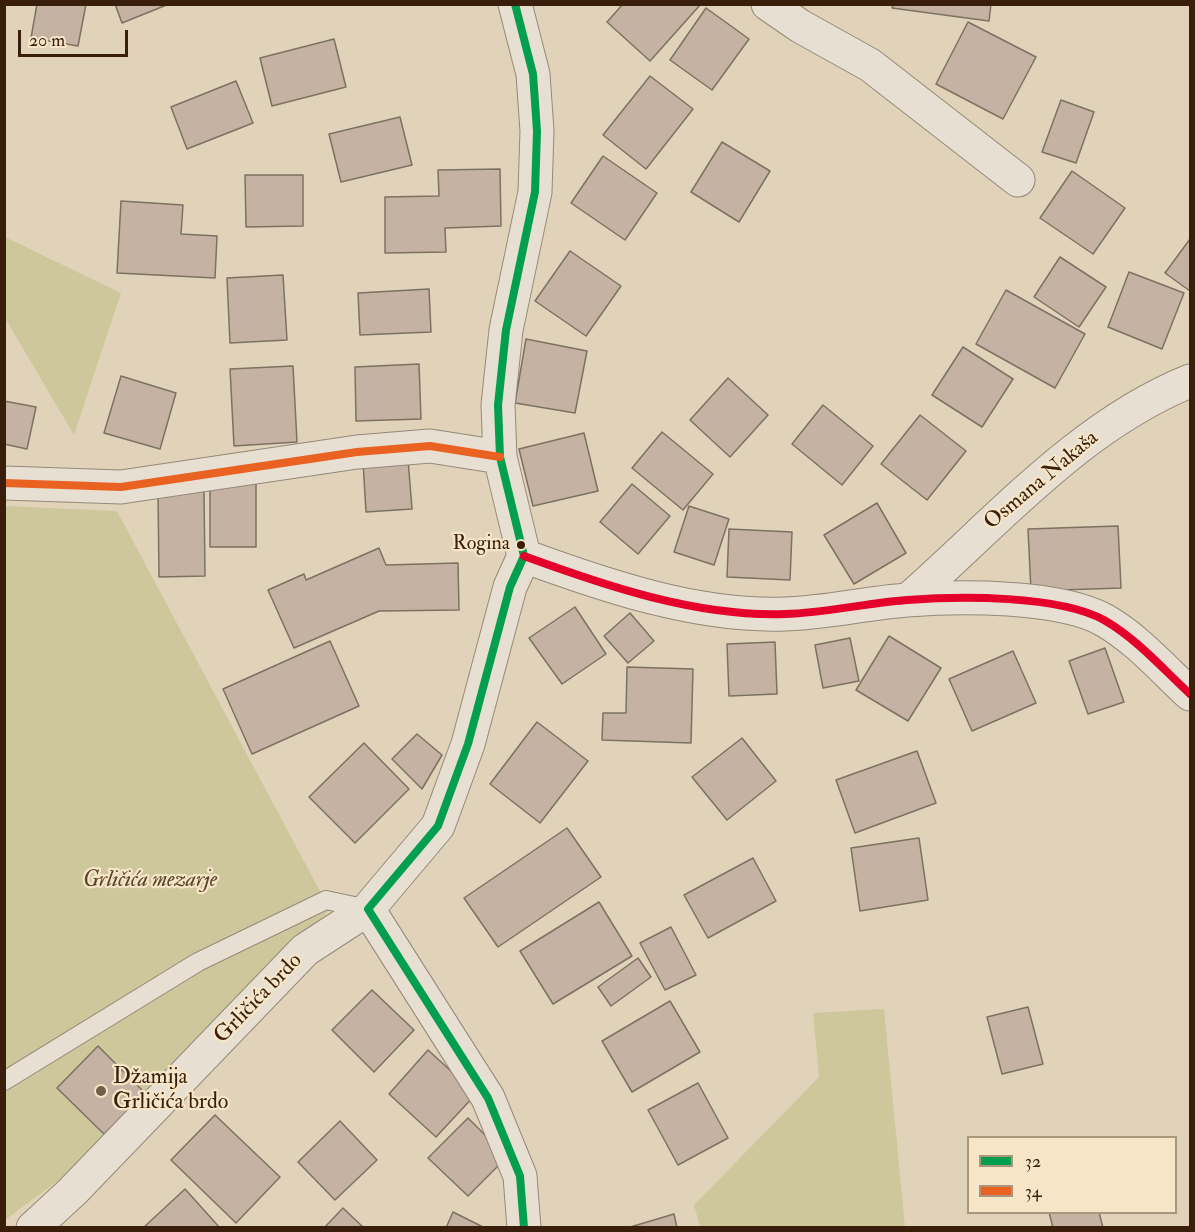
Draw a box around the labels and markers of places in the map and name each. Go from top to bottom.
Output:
place label: Rogina [453,533,510,557]
marker: Rogina [515,539,527,551]
place label: Džamija Grličića brdo [113,1065,228,1116]
marker: Džamija Grličića brdo [94,1084,108,1098]

